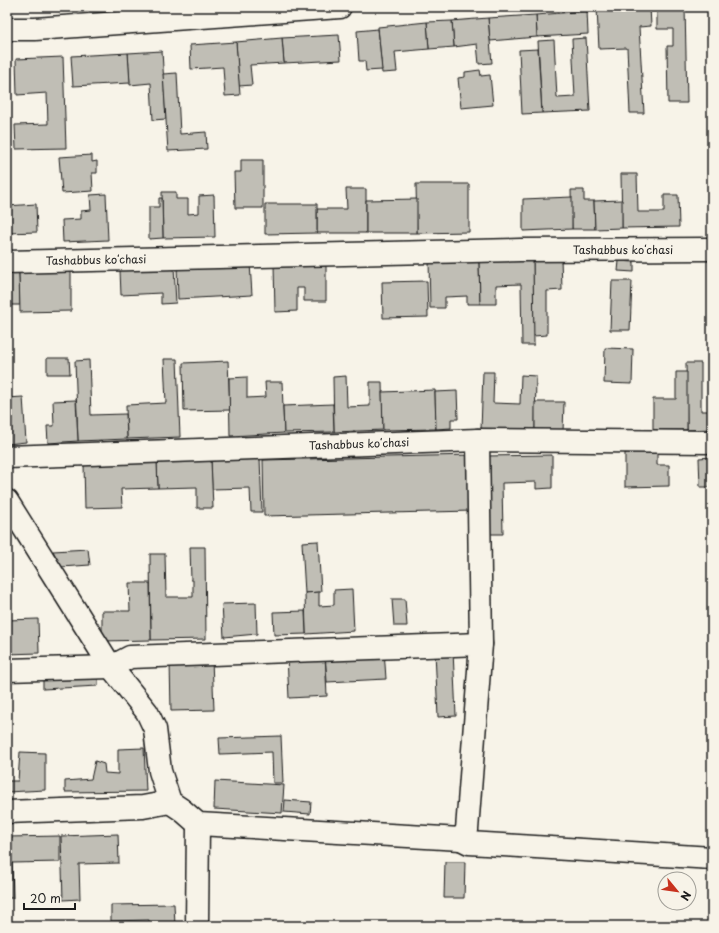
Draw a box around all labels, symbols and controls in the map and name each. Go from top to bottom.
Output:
street label: Tashabbus koʻchasi [573,241,673,258]
street label: Tashabbus koʻchasi [46,250,146,269]
street label: Tashabbus koʻchasi [308,433,410,454]
north arrow [657,871,697,911]
scale bar [24,885,75,911]
text: N [676,888,696,904]
text: 20 m [30,889,61,907]

